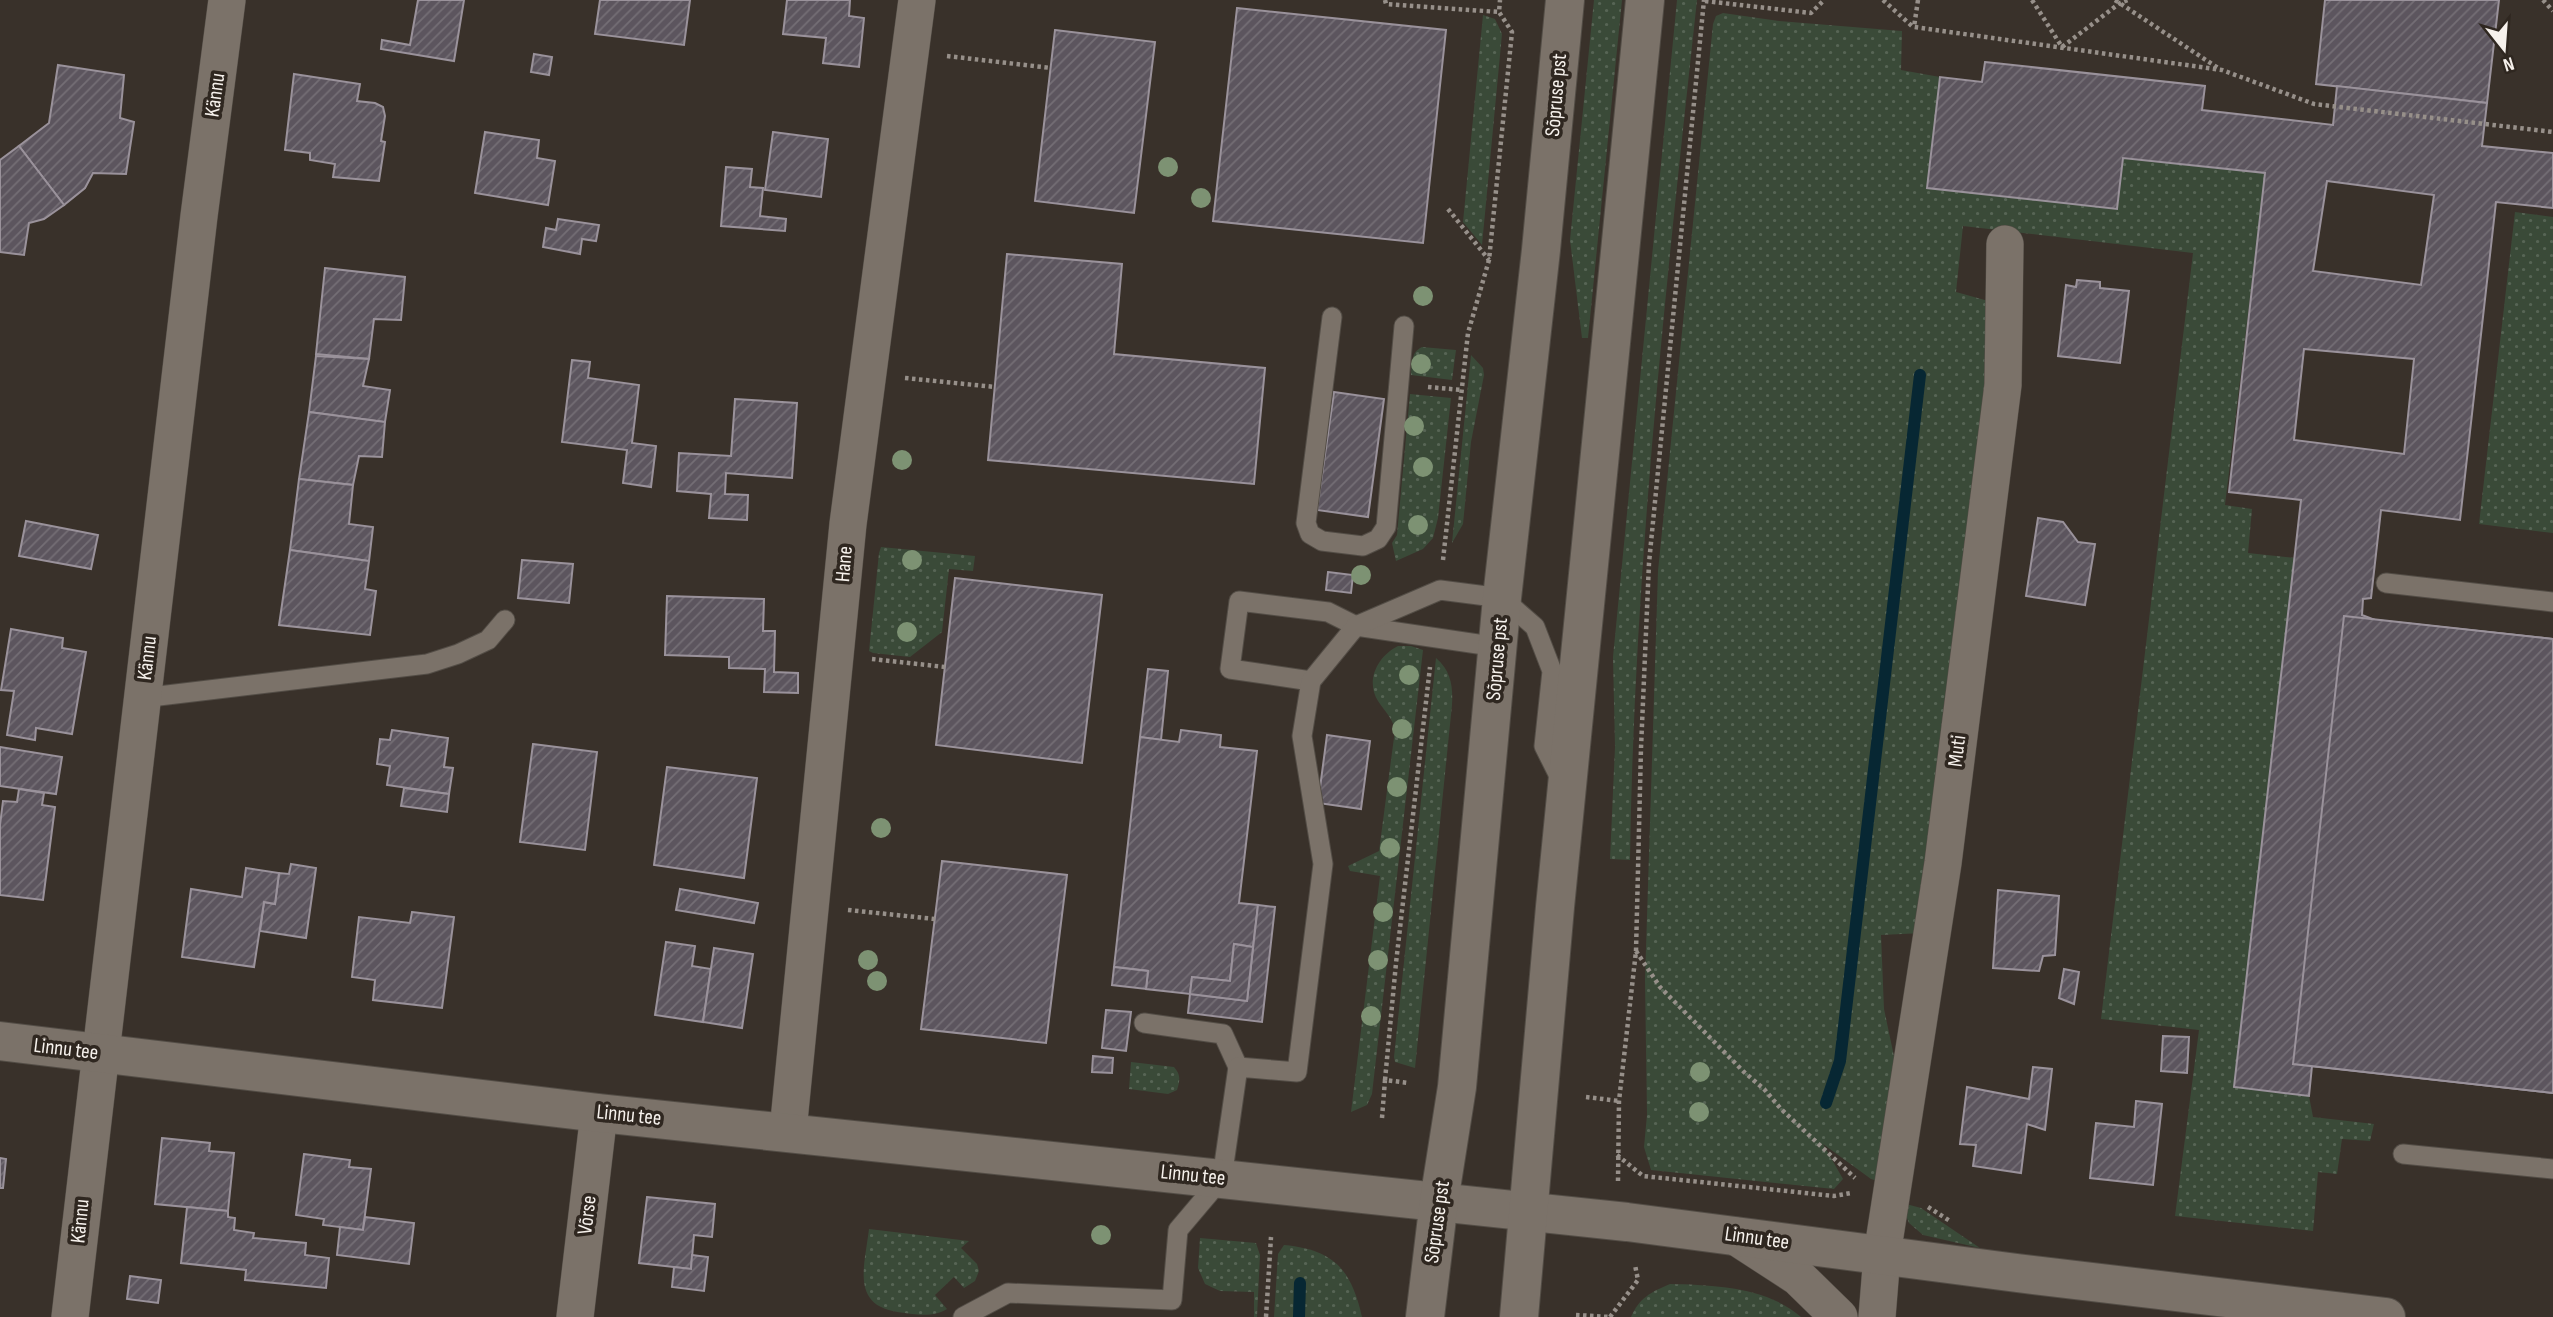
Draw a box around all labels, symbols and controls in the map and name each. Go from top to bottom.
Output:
north arrow [2469,14,2539,84]
text: N [2500,51,2517,76]
street label: Sõpruse pst [1540,52,1572,138]
street label: Kännu [200,71,230,119]
street label: Hane [830,545,858,583]
street label: Sõpruse pst [1481,616,1513,702]
street label: Kännu [132,635,162,681]
street label: Muti [1943,734,1971,768]
street label: Linnu tee [32,1033,100,1065]
street label: Linnu tee [595,1099,663,1131]
street label: Linnu tee [1159,1159,1227,1191]
street label: Sõpruse pst [1419,1179,1455,1265]
street label: Võrse [572,1194,602,1236]
street label: Kännu [65,1198,95,1244]
street label: Linnu tee [1723,1221,1791,1255]

